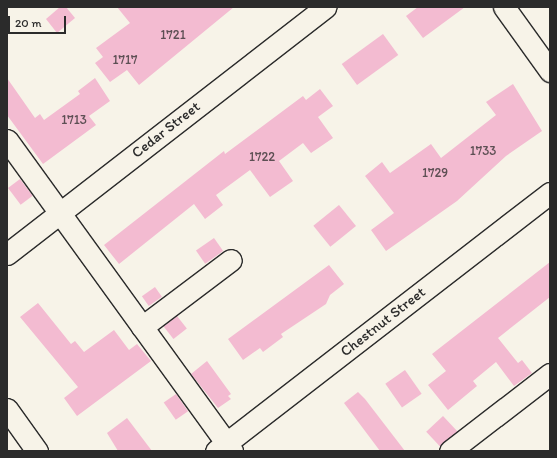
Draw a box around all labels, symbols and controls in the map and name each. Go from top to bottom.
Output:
scale bar [10,8,68,34]
text: 20 m [15,16,42,30]
house number: 1721 [160,27,186,43]
house number: 1717 [113,52,137,68]
street label: Cedar Street [128,98,204,162]
house number: 1713 [61,112,87,128]
house number: 1733 [470,143,496,159]
house number: 1722 [249,149,275,165]
house number: 1729 [422,165,448,181]
street label: Chestnut Street [337,283,429,361]

